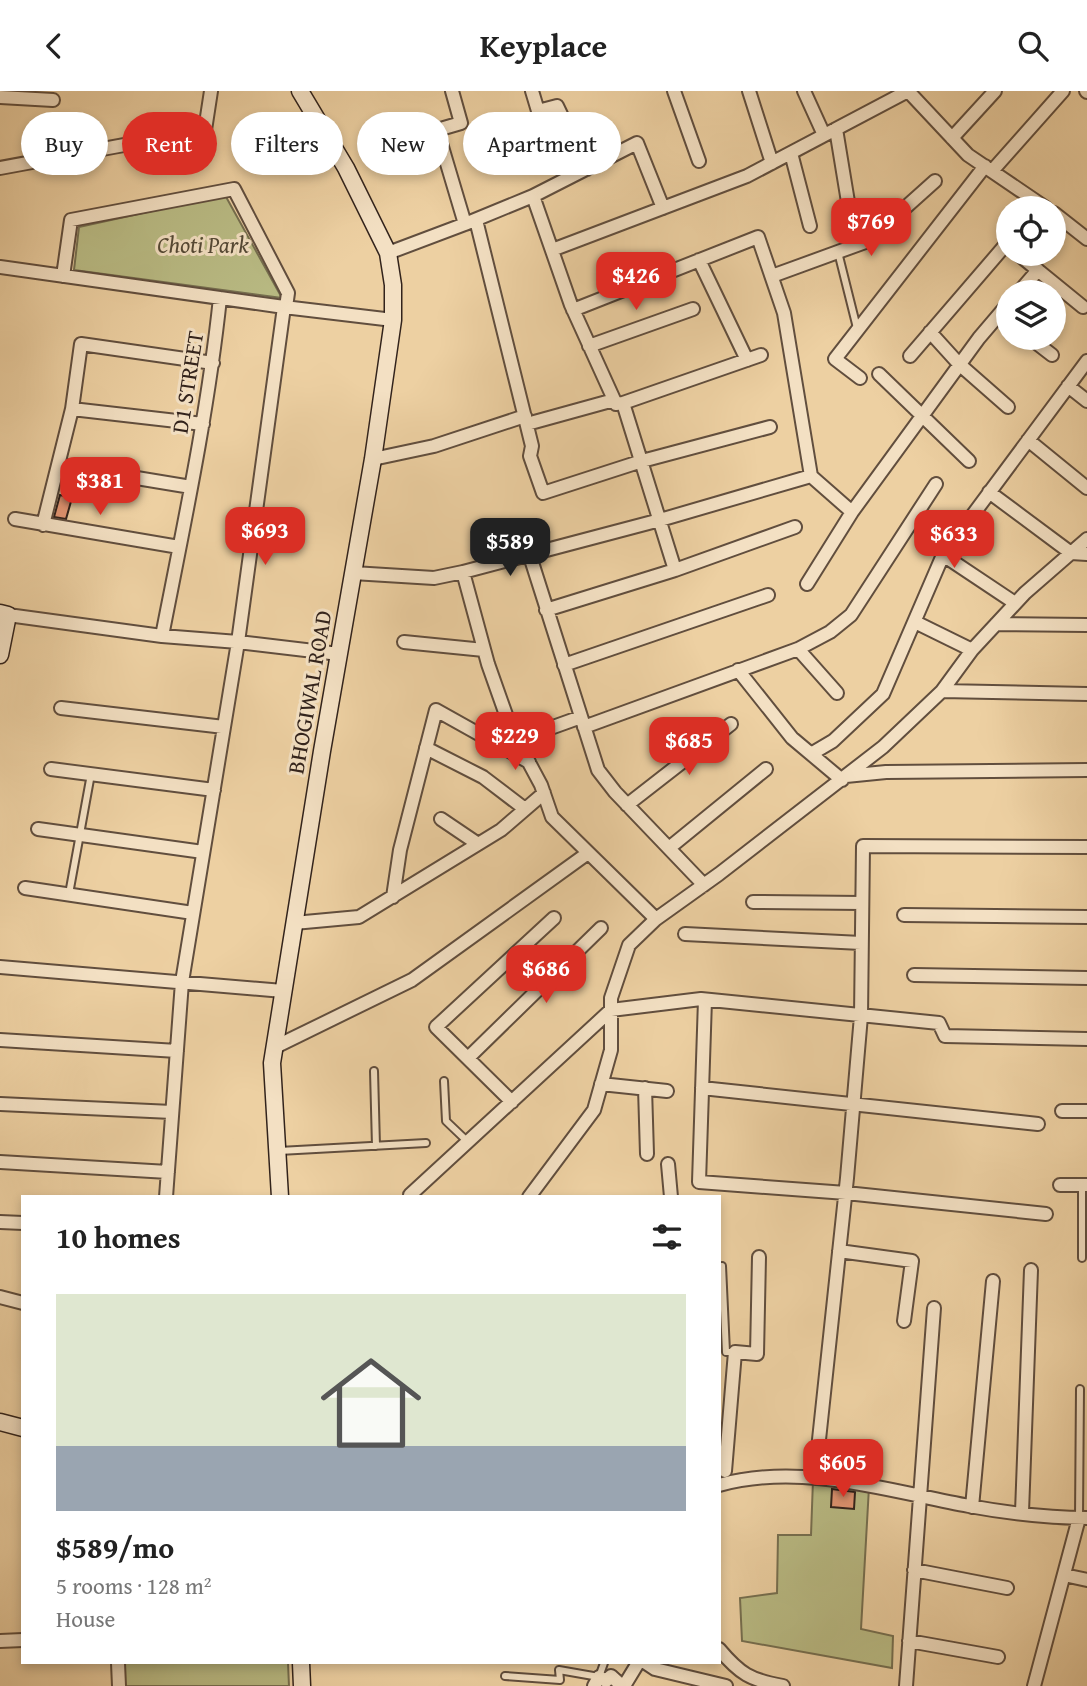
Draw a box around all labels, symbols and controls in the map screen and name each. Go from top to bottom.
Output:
text: Keyplace [480,22,607,69]
icon: back [35,27,73,65]
icon: search [1014,27,1052,65]
chip: Buy [21,112,108,175]
chip: Rent [122,112,217,175]
chip: Filters [231,112,343,175]
chip: New [357,112,449,175]
chip: Apartment [463,112,621,175]
map controls [996,196,1066,350]
button: locate [996,196,1066,266]
pin: $769 [830,199,912,258]
text: $769 [847,204,895,237]
park label: Choti Park [157,228,249,261]
pin: $426 [595,253,677,312]
text: $426 [612,258,660,291]
button: layers [996,280,1066,350]
street label: D1 STREET [163,328,211,436]
pin: $381 [59,457,141,517]
text: $381 [76,463,124,496]
pin: $693 [224,507,306,567]
pin: $633 [913,511,995,570]
text: $693 [241,513,289,546]
text: $633 [930,516,978,549]
pin: $589 [469,519,551,578]
text: $589 [486,524,534,557]
street label: BHOGIWAL ROAD [278,608,340,776]
pin: $229 [474,713,556,772]
pin: $685 [648,717,730,777]
text: $229 [491,718,539,751]
text: $685 [665,723,713,756]
pin: $686 [505,946,587,1005]
text: $686 [522,951,570,984]
text: 10 homes [56,1215,181,1259]
icon: filters [648,1218,686,1256]
icon: home [308,1340,434,1466]
pin: $605 [802,1439,884,1499]
text: $605 [819,1445,867,1478]
text: $589/mo [56,1525,174,1569]
text: 5 rooms · 128 m² [56,1569,211,1602]
text: House [56,1602,115,1635]

